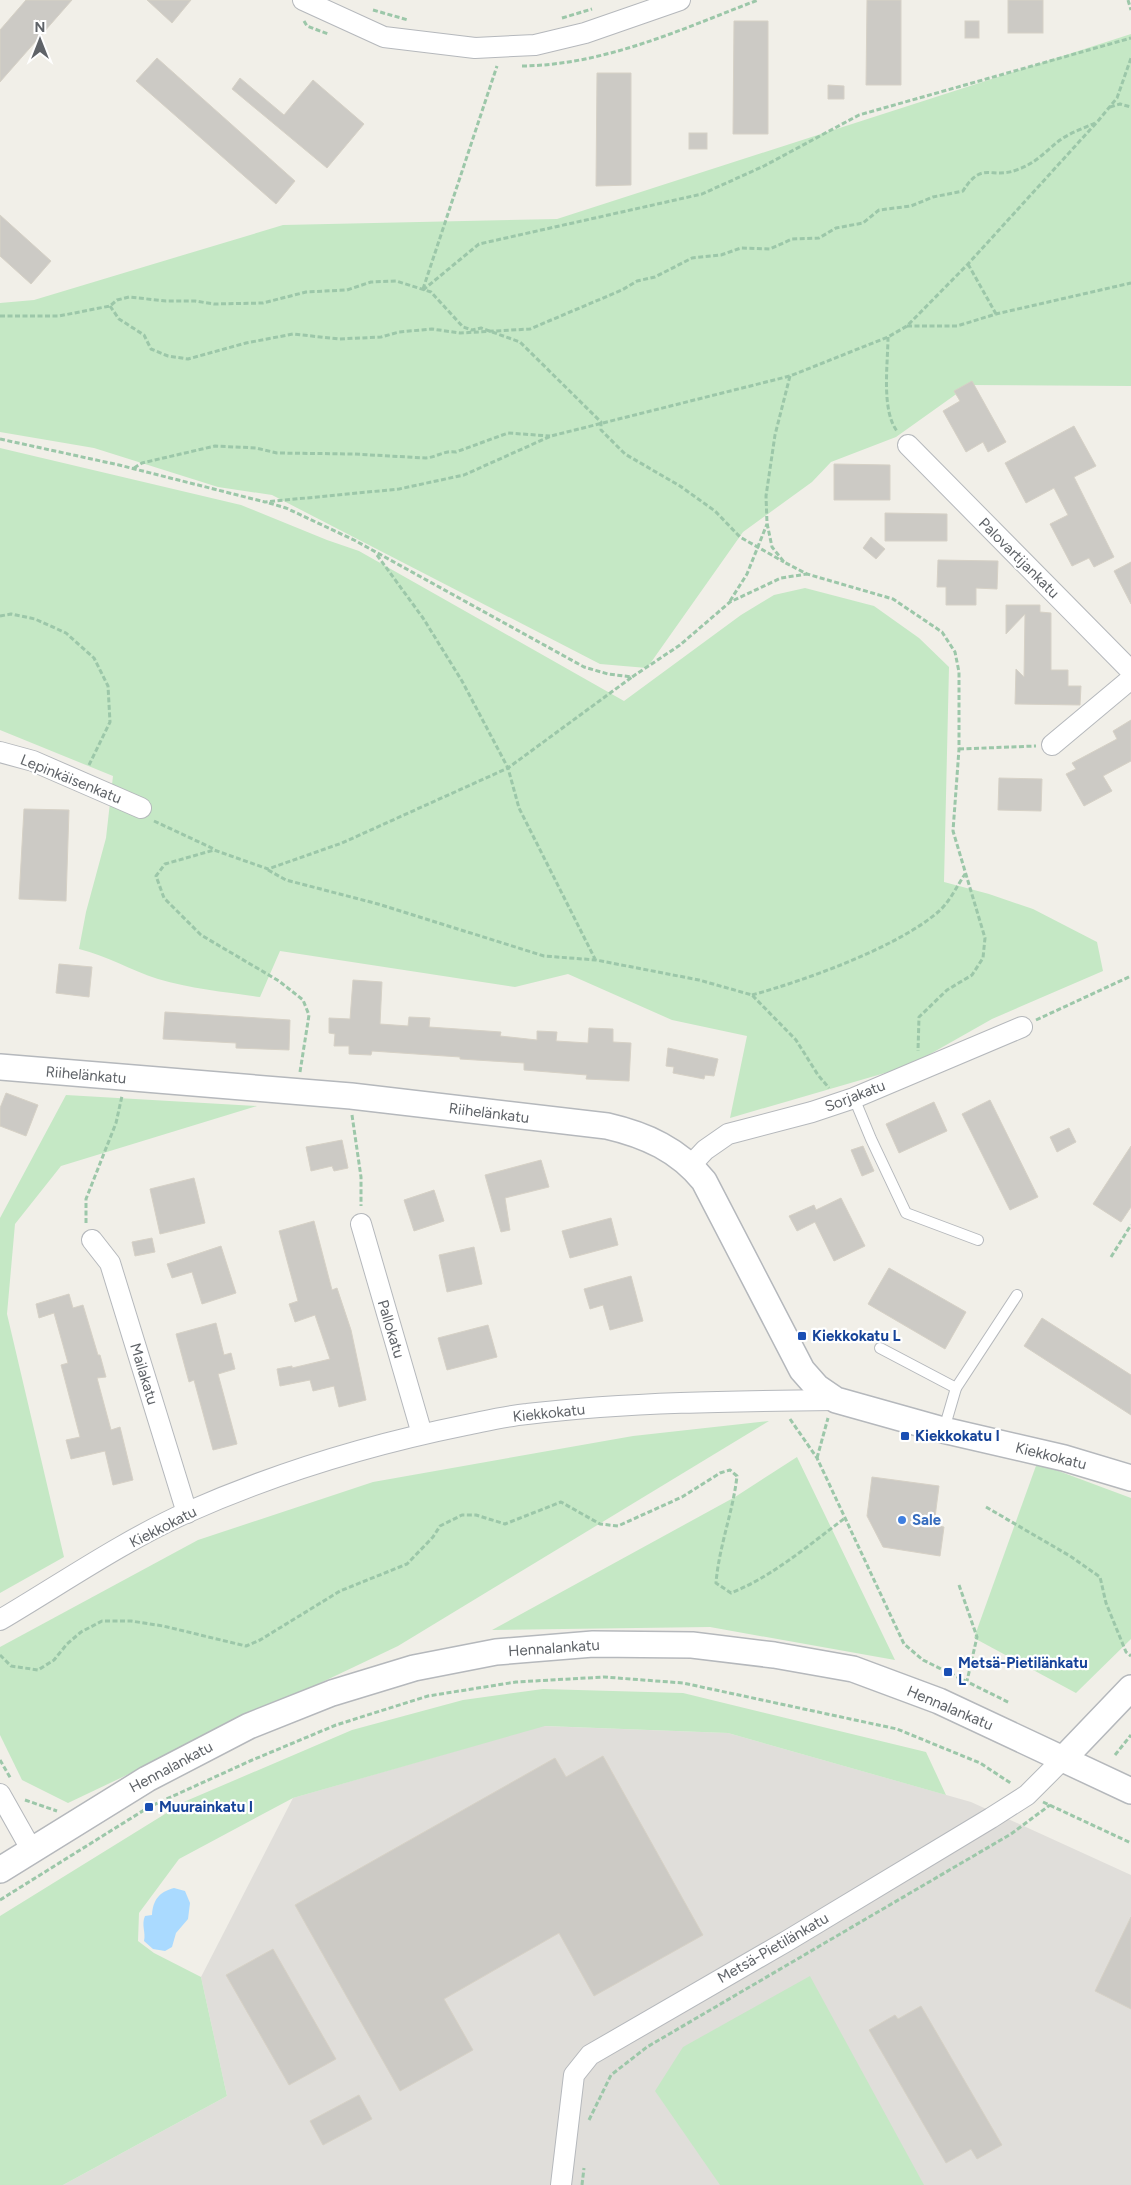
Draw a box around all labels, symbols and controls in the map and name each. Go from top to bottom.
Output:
north arrow [15,15,65,65]
text: N [35,19,45,36]
street label: Palovartijankatu [975,514,1063,602]
street label: Lepinkäisenkatu [18,751,124,807]
street label: Riihelänkatu [45,1063,127,1087]
street label: Sorjakatu [822,1076,888,1116]
street label: Riihelänkatu [448,1099,530,1127]
street label: Pallokatu [374,1298,408,1360]
place label: Kiekkokatu L [812,1327,901,1345]
marker: Kiekkokatu L [796,1330,808,1342]
street label: Mailakatu [126,1341,162,1407]
street label: Kiekkokatu [512,1400,586,1426]
place label: Kiekkokatu I [915,1427,1000,1445]
marker: Kiekkokatu I [899,1430,911,1442]
street label: Kiekkokatu [1014,1438,1088,1474]
street label: Kiekkokatu [127,1502,199,1552]
place label: Sale [912,1511,942,1529]
marker: Sale [896,1514,908,1526]
street label: Hennalankatu [507,1636,601,1660]
place label: Metsä-Pietilänkatu L [958,1654,1088,1689]
marker: Metsä-Pietilänkatu L [942,1666,954,1678]
street label: Hennalankatu [904,1682,996,1734]
street label: Hennalankatu [126,1737,216,1797]
place label: Muurainkatu I [159,1798,253,1816]
marker: Muurainkatu I [143,1801,155,1813]
street label: Metsä-Pietilänkatu [714,1909,832,1987]

